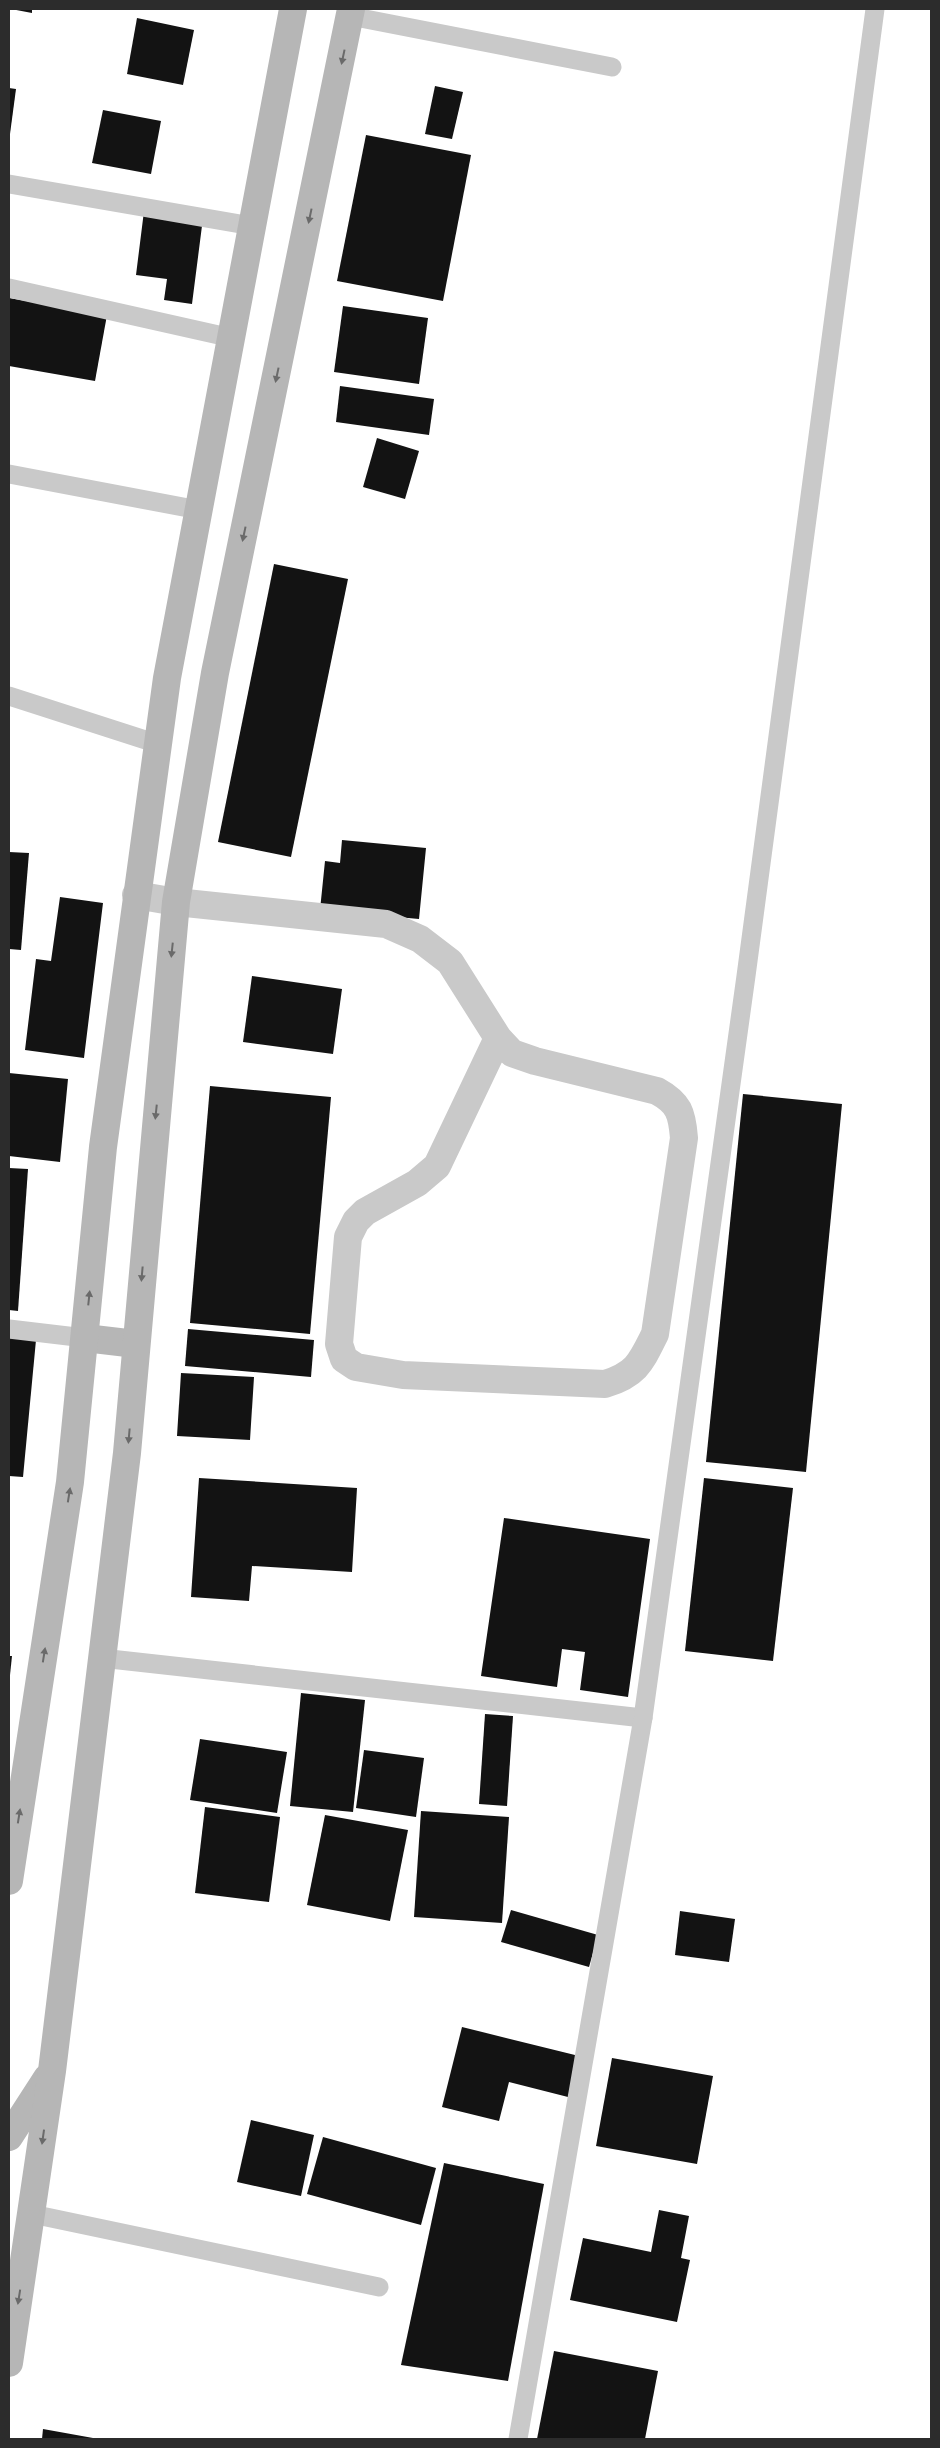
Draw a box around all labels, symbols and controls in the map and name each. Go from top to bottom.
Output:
one-way arrow [339,49,347,64]
one-way arrow [306,208,314,223]
one-way arrow [273,367,281,383]
one-way arrow [240,527,248,542]
one-way arrow [167,943,175,959]
one-way arrow [152,1104,160,1120]
one-way arrow [138,1266,146,1282]
one-way arrow [85,1290,93,1306]
one-way arrow [124,1428,132,1444]
one-way arrow [65,1486,73,1502]
one-way arrow [40,1647,48,1663]
one-way arrow [15,1808,23,1824]
one-way arrow [39,2129,47,2145]
one-way arrow [15,2290,23,2306]

